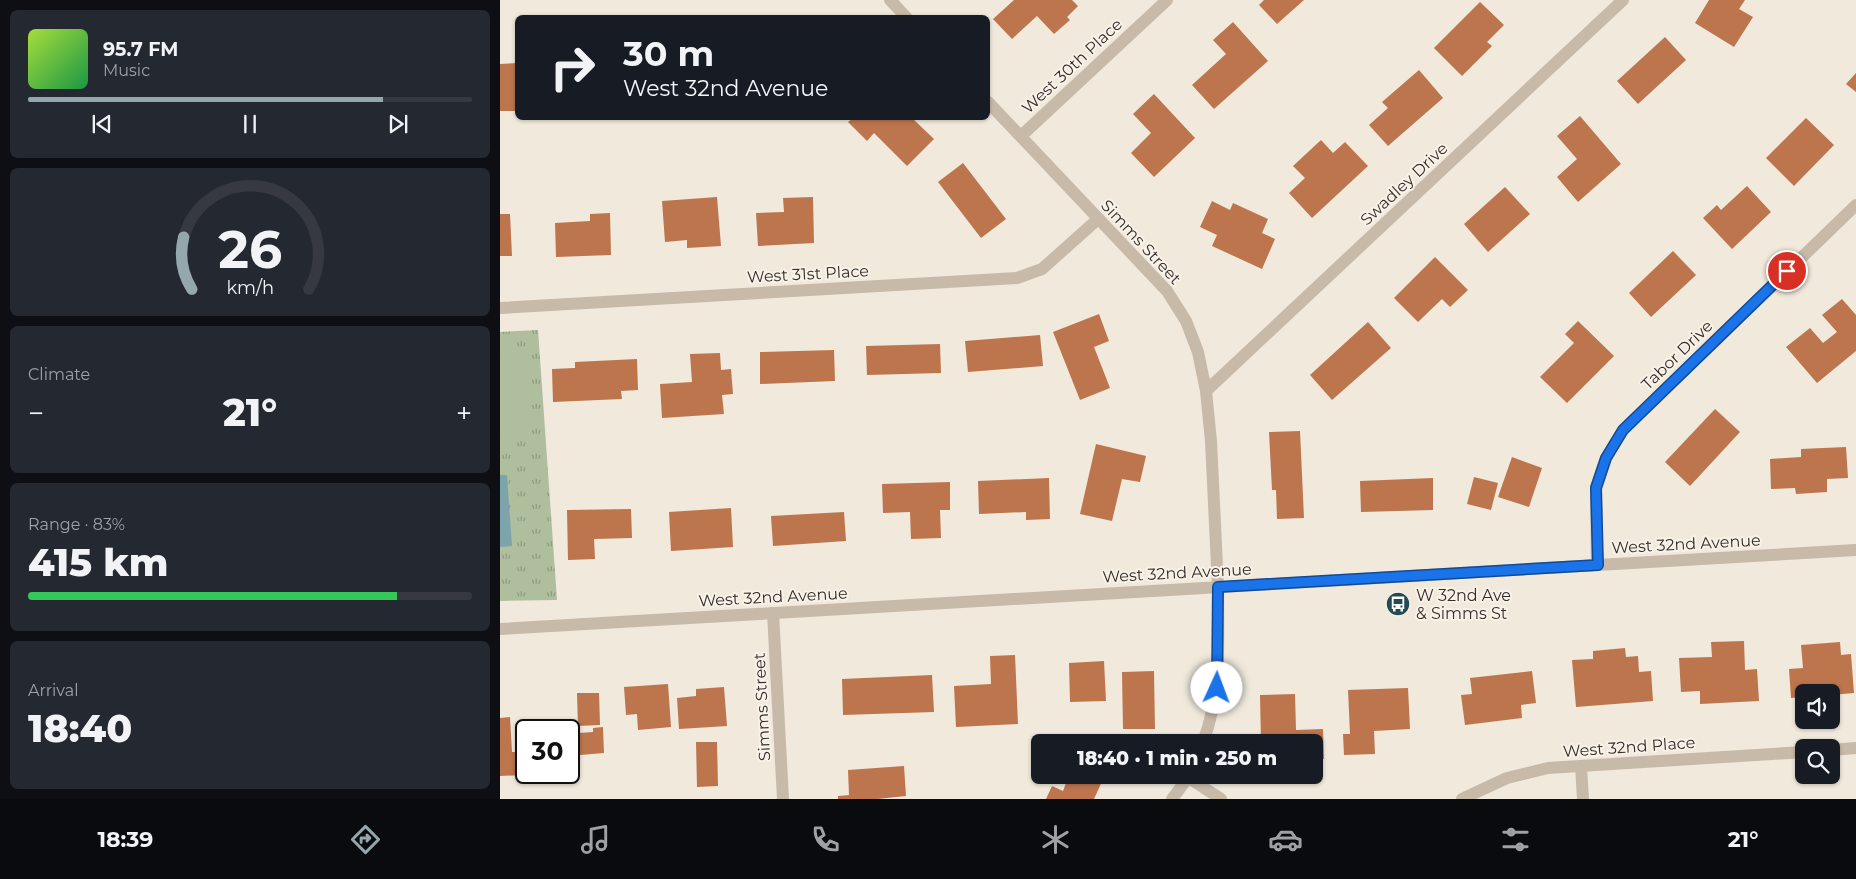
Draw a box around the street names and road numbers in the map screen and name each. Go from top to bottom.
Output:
street label: West 30th Place [1018,15,1126,117]
street label: Swadley Drive [1356,139,1452,229]
street label: Simms Street [1097,196,1185,289]
street label: West 31st Place [747,261,869,287]
street label: Tabor Drive [1637,316,1717,394]
street label: West 32nd Avenue [1611,531,1761,557]
street label: West 32nd Avenue [1102,560,1252,586]
street label: West 32nd Avenue [698,584,848,610]
street label: Simms Street [750,652,774,762]
street label: West 32nd Place [1562,733,1696,761]

